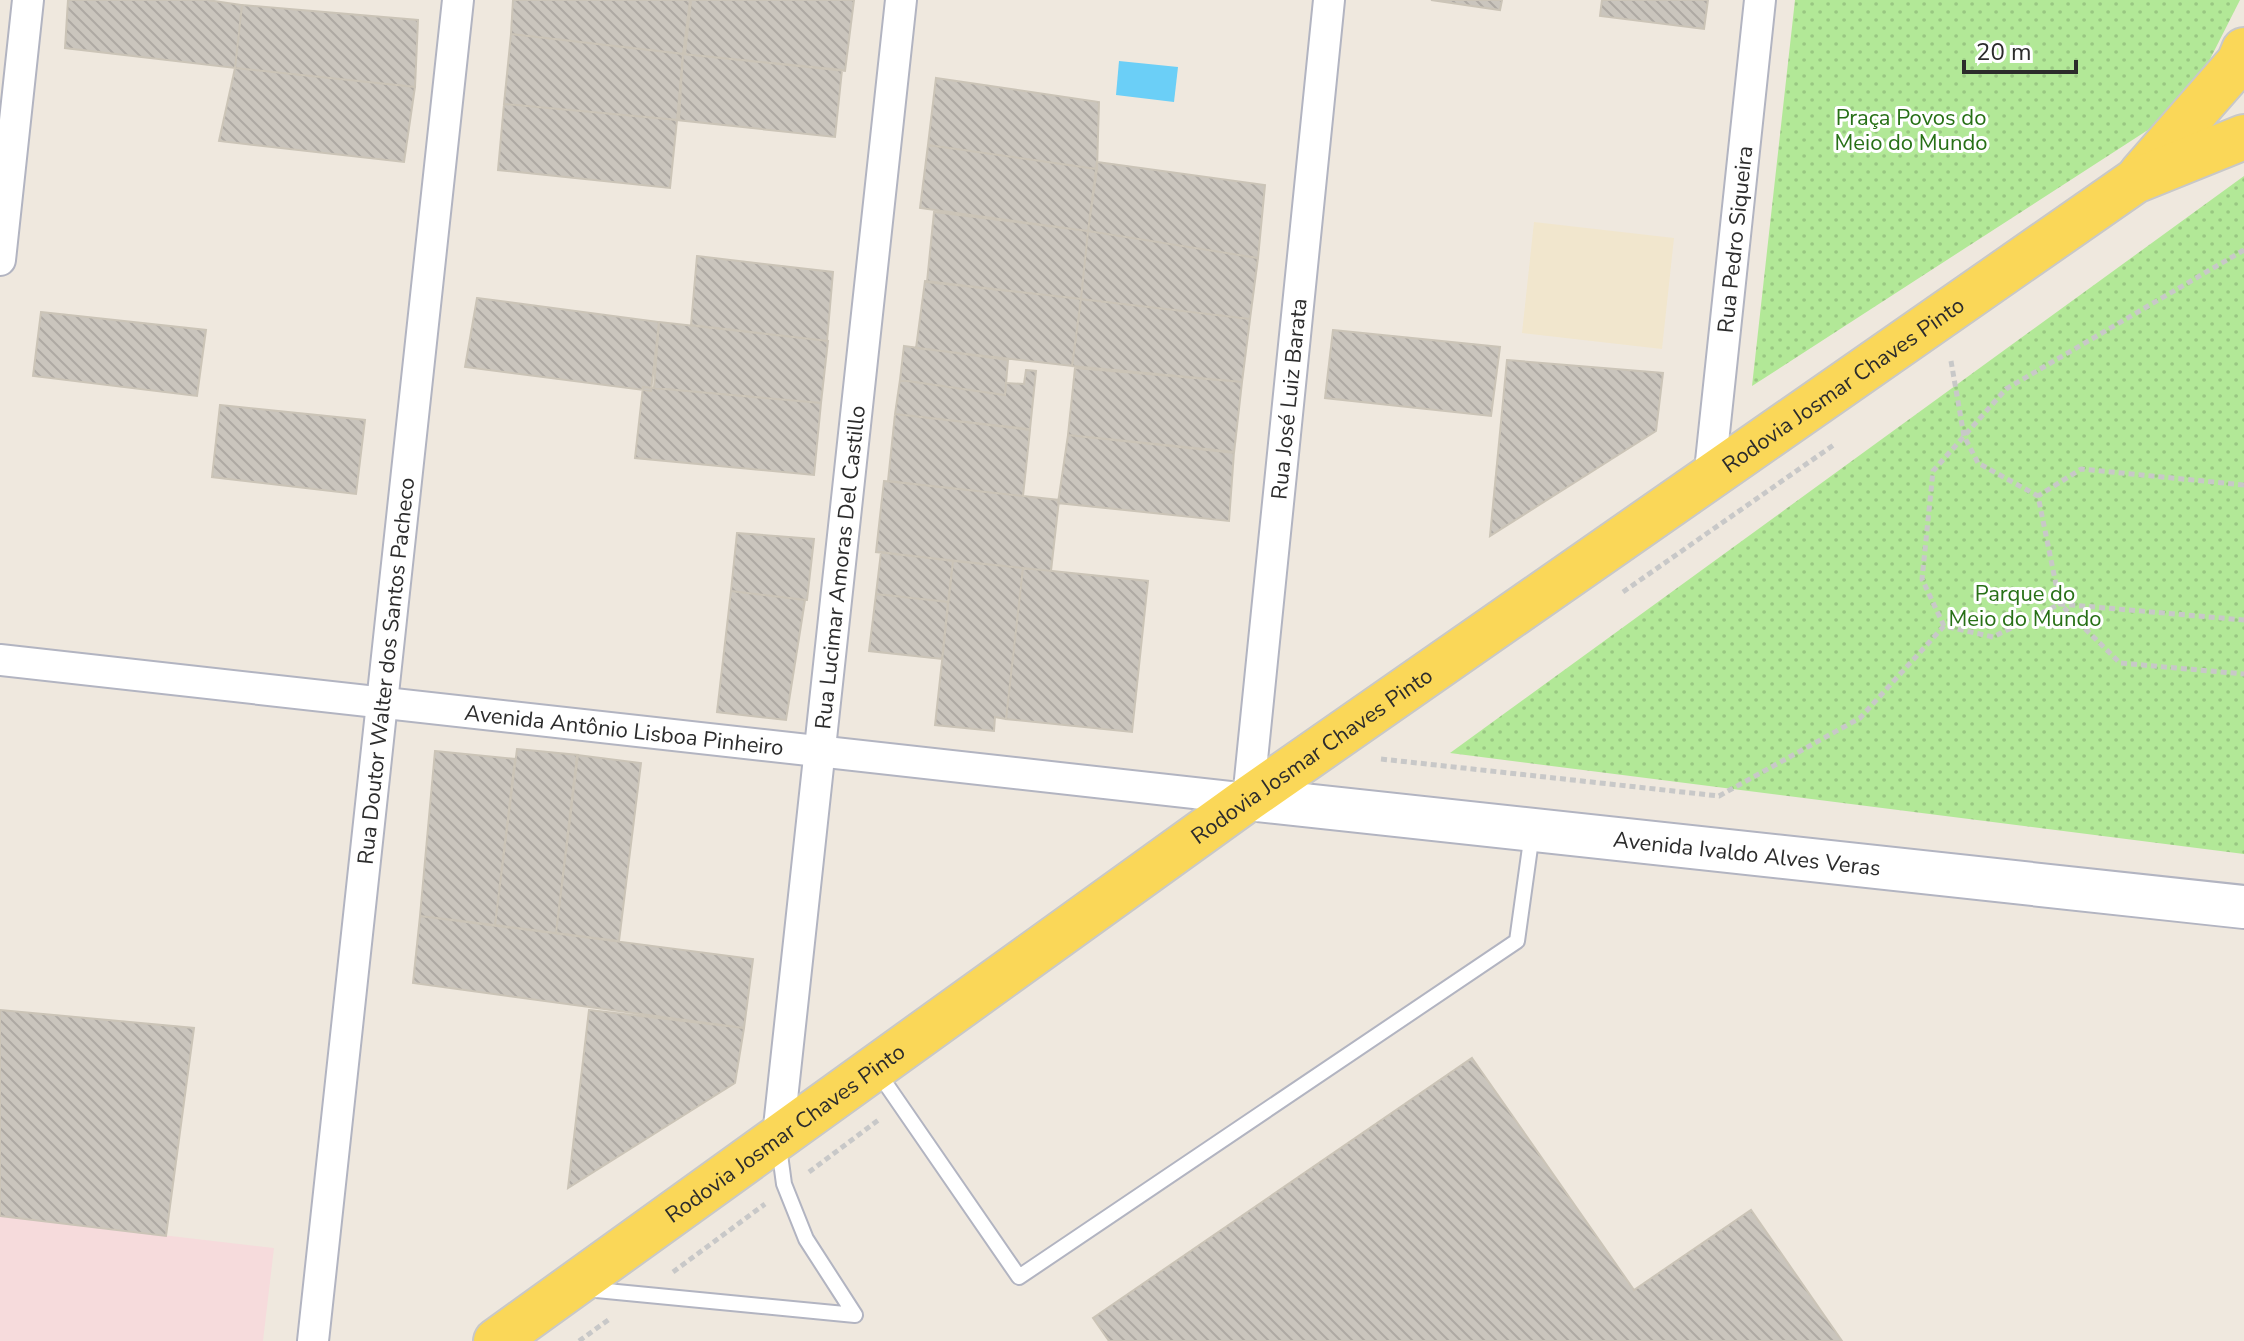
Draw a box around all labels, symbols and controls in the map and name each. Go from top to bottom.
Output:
scale bar [1964,24,2076,74]
text: 20 m [1976,36,2032,68]
park label: Praça Povos do Meio do Mundo [1835,103,1987,158]
street label: Rua Pedro Siqueira [1711,144,1760,335]
street label: Rodovia Josmar Chaves Pinto [1716,290,1971,480]
street label: Rua José Luiz Barata [1264,297,1315,501]
street label: Rua Lucimar Amoras Del Castillo [808,404,873,731]
street label: Rua Doutor Walter dos Santos Pacheco [351,476,422,866]
park label: Parque do Meio do Mundo [1949,579,2101,634]
street label: Rodovia Josmar Chaves Pinto [1185,661,1439,851]
street label: Avenida Antônio Lisboa Pinheiro [463,698,785,763]
street label: Avenida Ivaldo Alves Veras [1612,825,1882,884]
street label: Rodovia Josmar Chaves Pinto [659,1037,911,1230]

